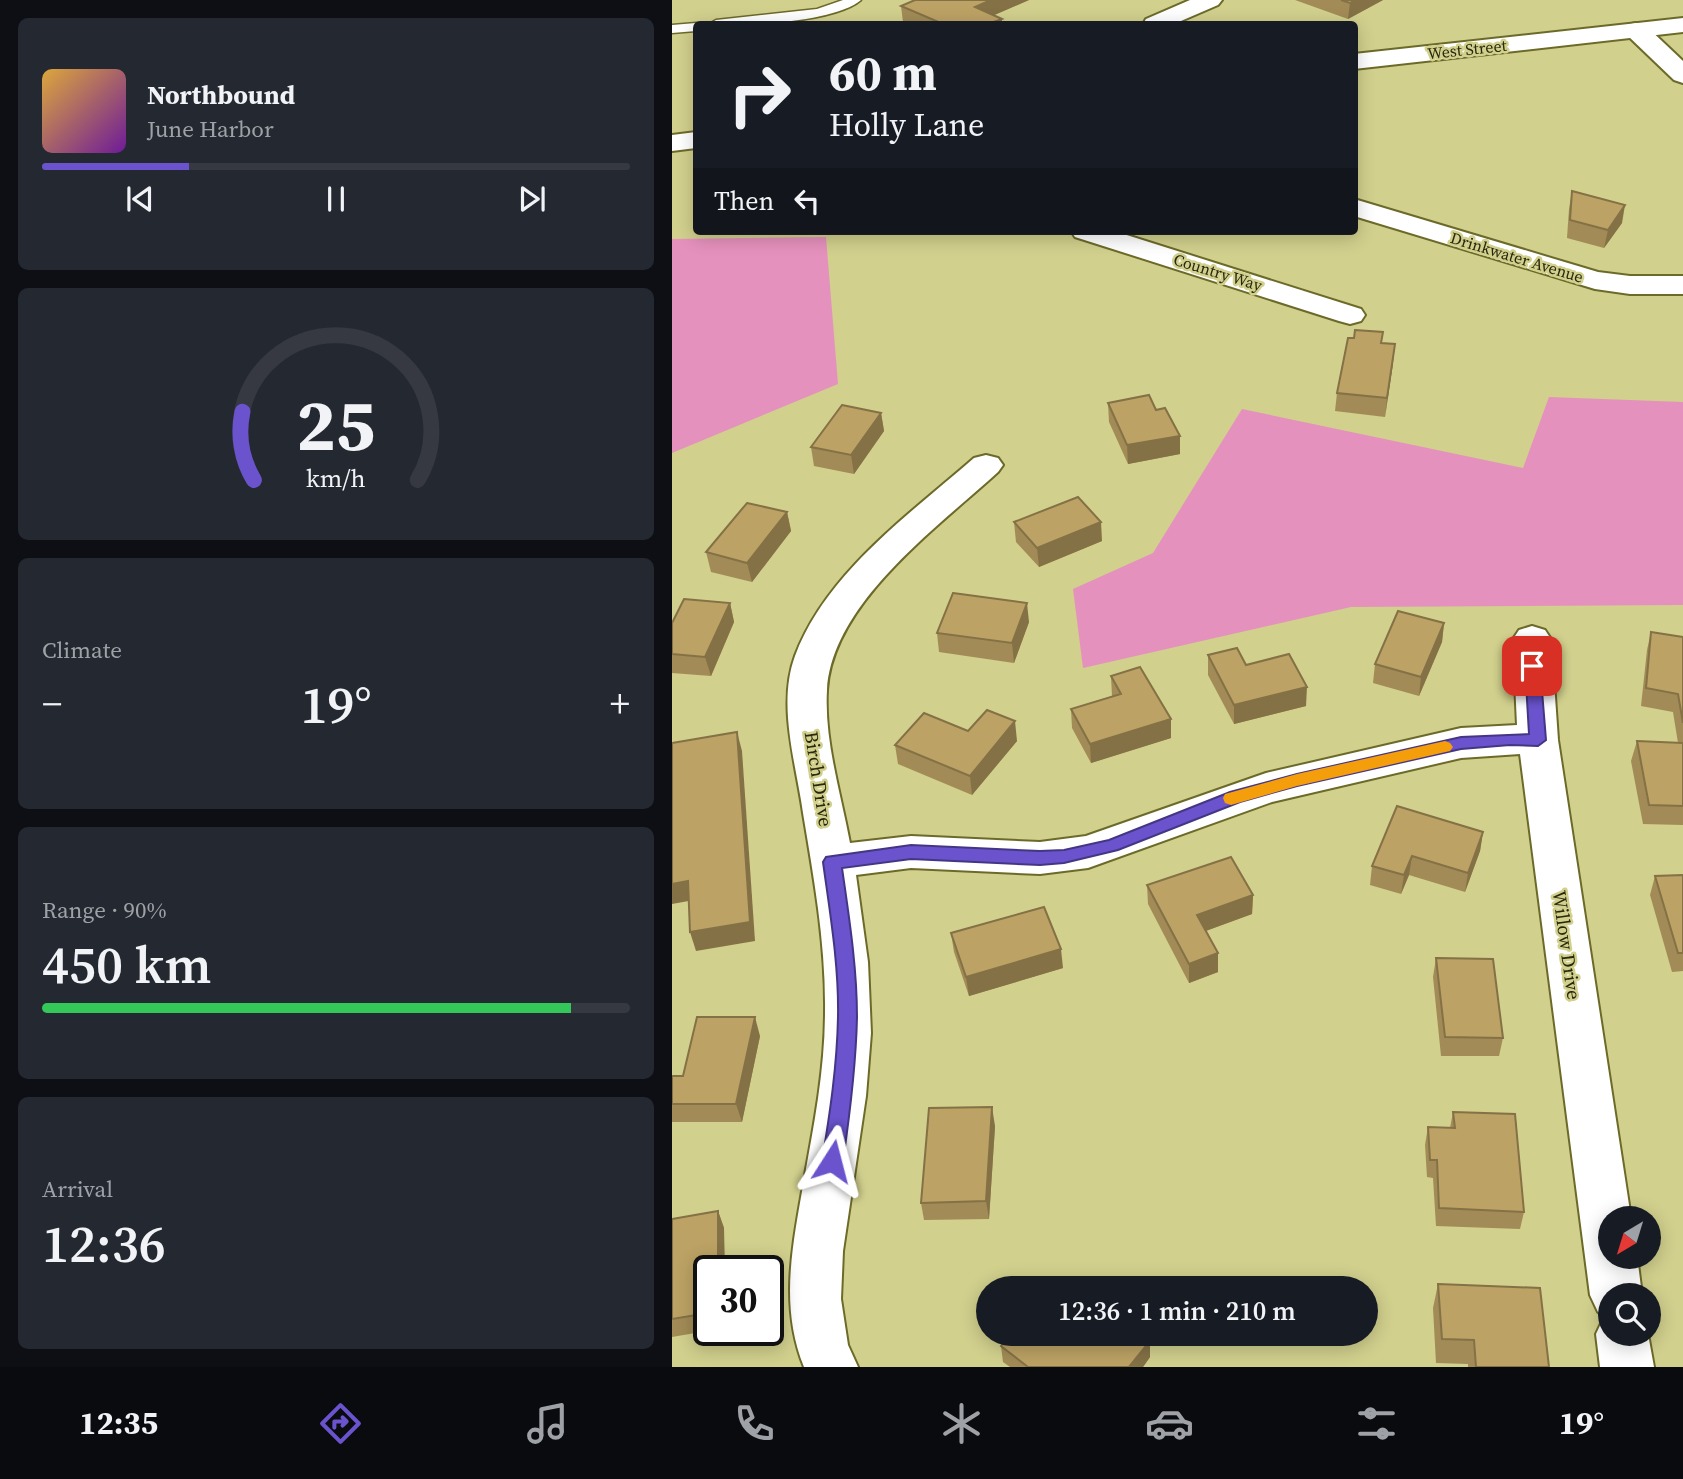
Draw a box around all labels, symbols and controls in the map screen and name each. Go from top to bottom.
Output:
street label: West Street [1426,34,1509,64]
text: 60 m [829,39,937,106]
icon: right [714,49,805,140]
text: Northbound [147,77,295,113]
text: Holly Lane [829,103,984,147]
text: June Harbor [147,113,274,145]
icon: previous [121,180,159,218]
icon: pause [317,180,355,218]
icon: next [513,180,551,218]
icon: left [788,182,826,220]
text: Then [714,183,774,219]
street label: Drinkwater Avenue [1448,226,1586,288]
street label: Country Way [1171,248,1266,296]
text: 25 [297,375,375,474]
text: km/h [306,460,366,494]
text: Climate [42,634,122,666]
pin [1502,636,1562,696]
icon: arrive [1513,647,1551,685]
text: 19° [300,669,372,740]
text: − [42,678,62,730]
text: + [610,678,630,730]
street label: Birch Drive [799,729,839,829]
street label: Willow Drive [1546,889,1588,1001]
text: Range · 90% [42,894,167,926]
text: 450 km [42,929,211,1000]
position arrow [795,1124,869,1198]
text: Arrival [42,1173,113,1205]
north arrow [1598,1206,1661,1269]
map controls [1598,1206,1661,1346]
text: 12:36 [42,1208,166,1279]
speed limit sign: 30 [693,1255,784,1346]
button: search [1598,1283,1661,1346]
text: 12:36 · 1 min · 210 m [1058,1293,1296,1329]
icon: directions [316,1399,365,1448]
icon: music [523,1399,572,1448]
icon: phone [730,1399,779,1448]
icon: climate [937,1399,986,1448]
icon: car [1145,1399,1194,1448]
icon: filters [1352,1399,1401,1448]
text: 12:35 [79,1401,158,1445]
text: 19° [1559,1401,1604,1445]

